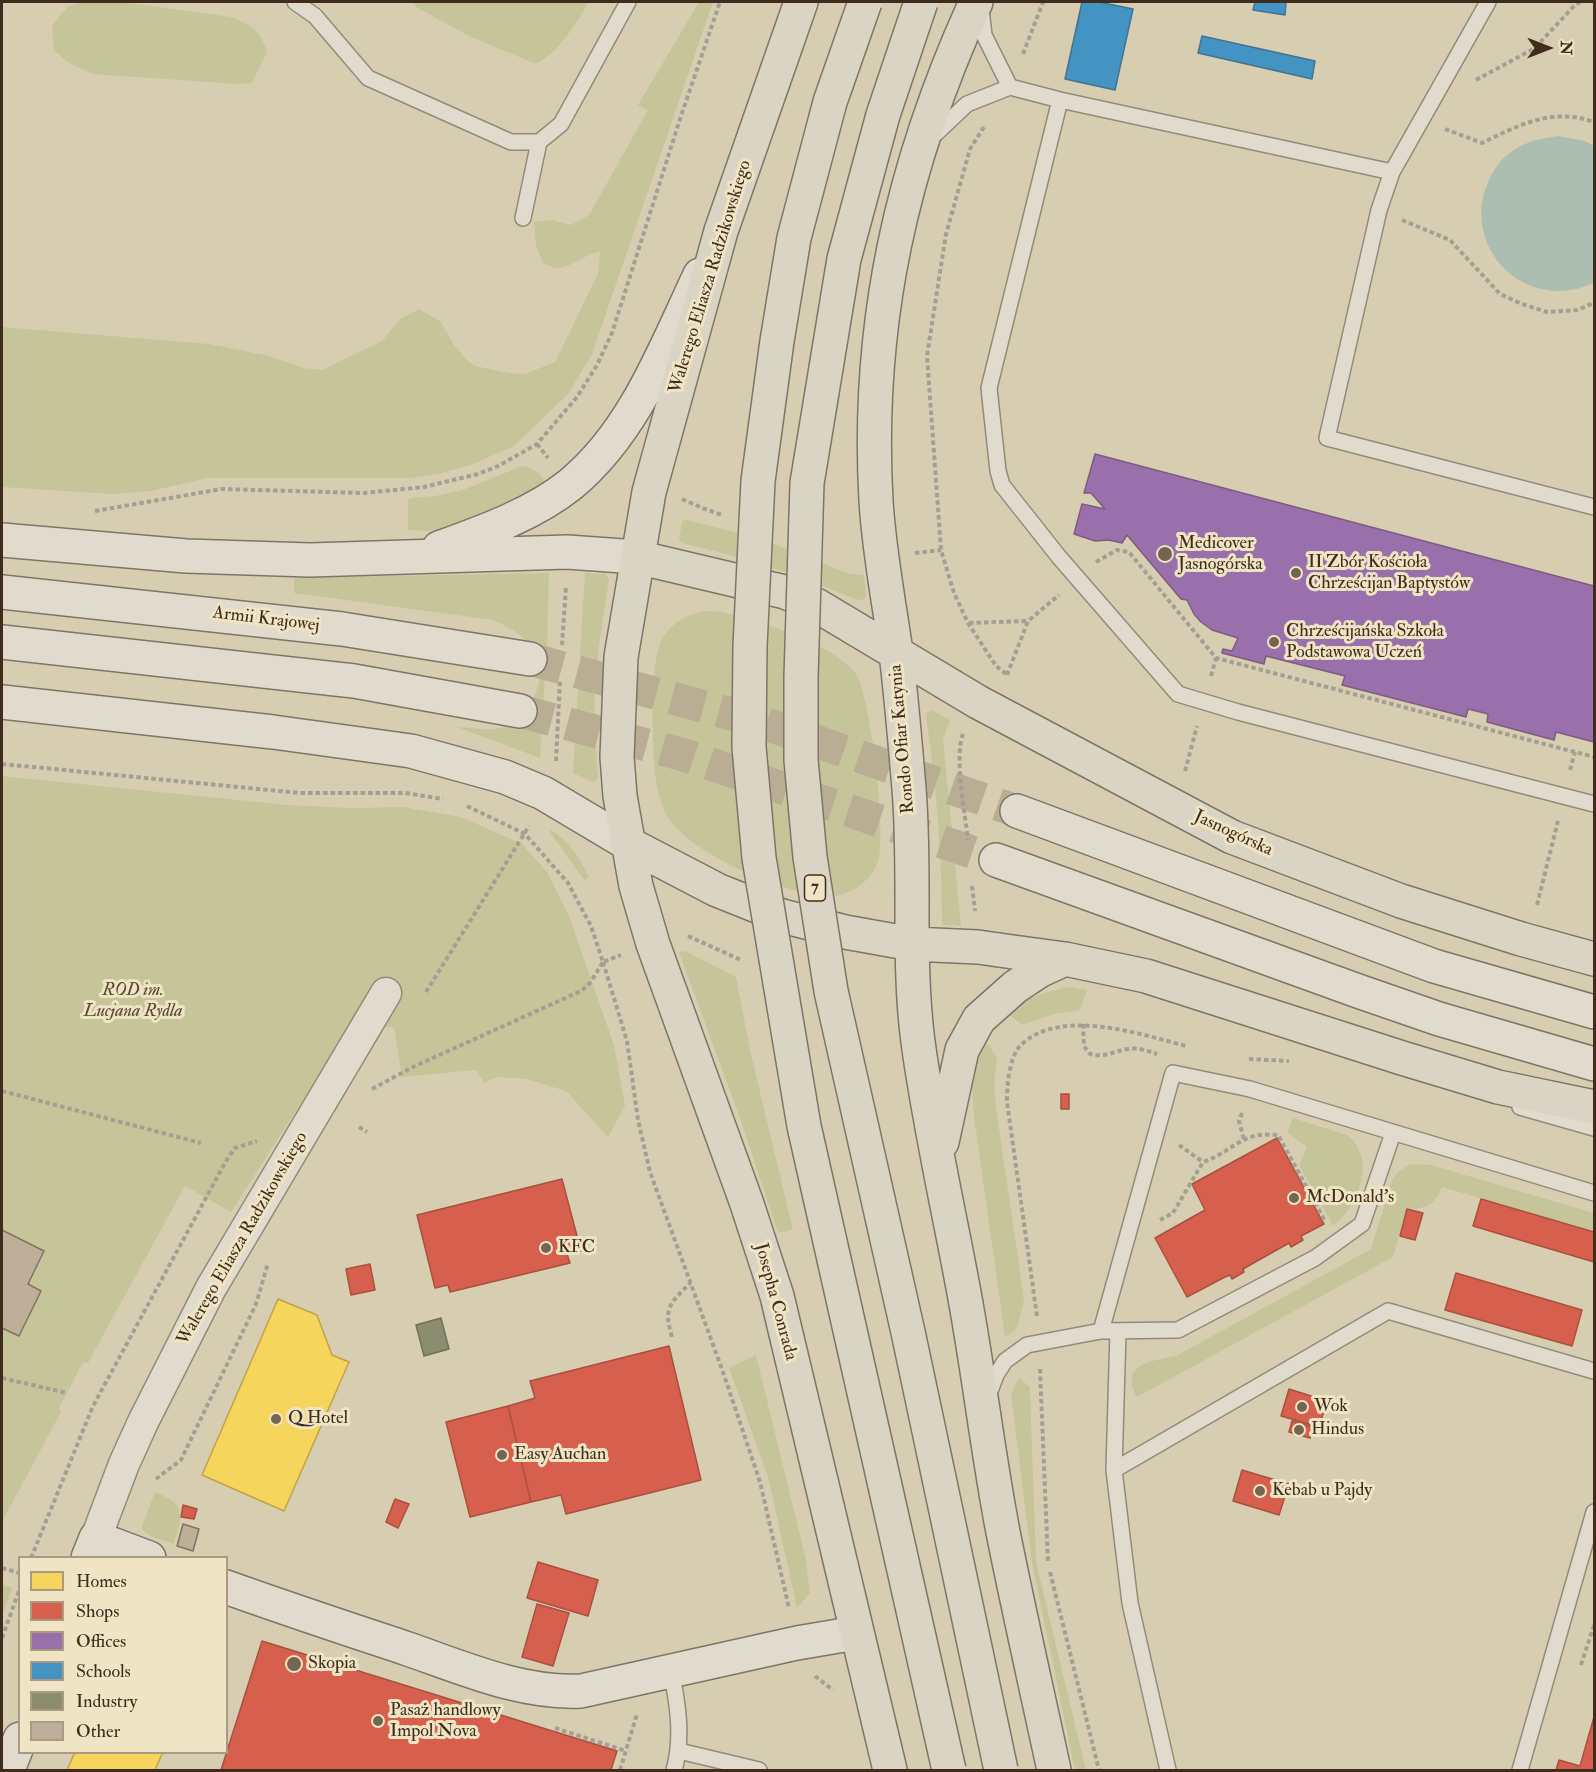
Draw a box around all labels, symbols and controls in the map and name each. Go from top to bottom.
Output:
north arrow [1518,18,1578,78]
text: N [1556,41,1576,55]
street label: Walerego Eliasza Radzikowskiego [665,158,757,396]
place label: Medicover Jasnogórska [1178,533,1263,576]
marker: Medicover Jasnogórska [1156,545,1174,563]
place label: II Zbór Kościoła Chrześcijan Baptystów [1308,552,1470,594]
marker: II Zbór Kościoła Chrześcijan Baptystów [1289,566,1303,580]
street label: Armii Krajowej [211,603,321,637]
place label: Chrześcijańska Szkoła Podstawowa Uczeń [1286,621,1444,664]
marker: Chrześcijańska Szkoła Podstawowa Uczeń [1267,635,1281,649]
street label: Rondo Ofiar Katynia [886,664,920,814]
street label: Jasnogórska [1190,806,1276,862]
road number: 7 [804,875,826,901]
park label: ROD im. Lucjana Rydla [83,980,183,1022]
street label: Walerego Eliasza Radzikowskiego [173,1129,313,1349]
place label: McDonald's [1306,1187,1394,1209]
marker: McDonald's [1287,1191,1301,1205]
place label: KFC [558,1237,595,1259]
marker: KFC [539,1241,553,1255]
street label: Josepha Conrada [749,1241,801,1363]
place label: Wok [1314,1396,1348,1418]
marker: Wok [1295,1400,1309,1414]
place label: Q Hotel [288,1408,348,1430]
marker: Q Hotel [269,1412,283,1426]
place label: Hindus [1311,1419,1364,1441]
marker: Hindus [1292,1423,1306,1437]
place label: Easy Auchan [514,1444,606,1466]
marker: Easy Auchan [495,1448,509,1462]
place label: Kebab u Pajdy [1272,1480,1372,1502]
marker: Kebab u Pajdy [1253,1484,1267,1498]
legend [18,1556,228,1754]
text: Homes [76,1570,127,1593]
text: Shops [76,1600,119,1623]
text: Offices [76,1630,126,1653]
place label: Skopia [308,1653,356,1675]
marker: Skopia [285,1655,303,1673]
text: Schools [76,1660,131,1683]
text: Industry [76,1690,137,1713]
place label: Pasaż handlowy Impol Nova [390,1700,501,1742]
marker: Pasaż handlowy Impol Nova [371,1714,385,1728]
text: Other [76,1720,120,1743]

